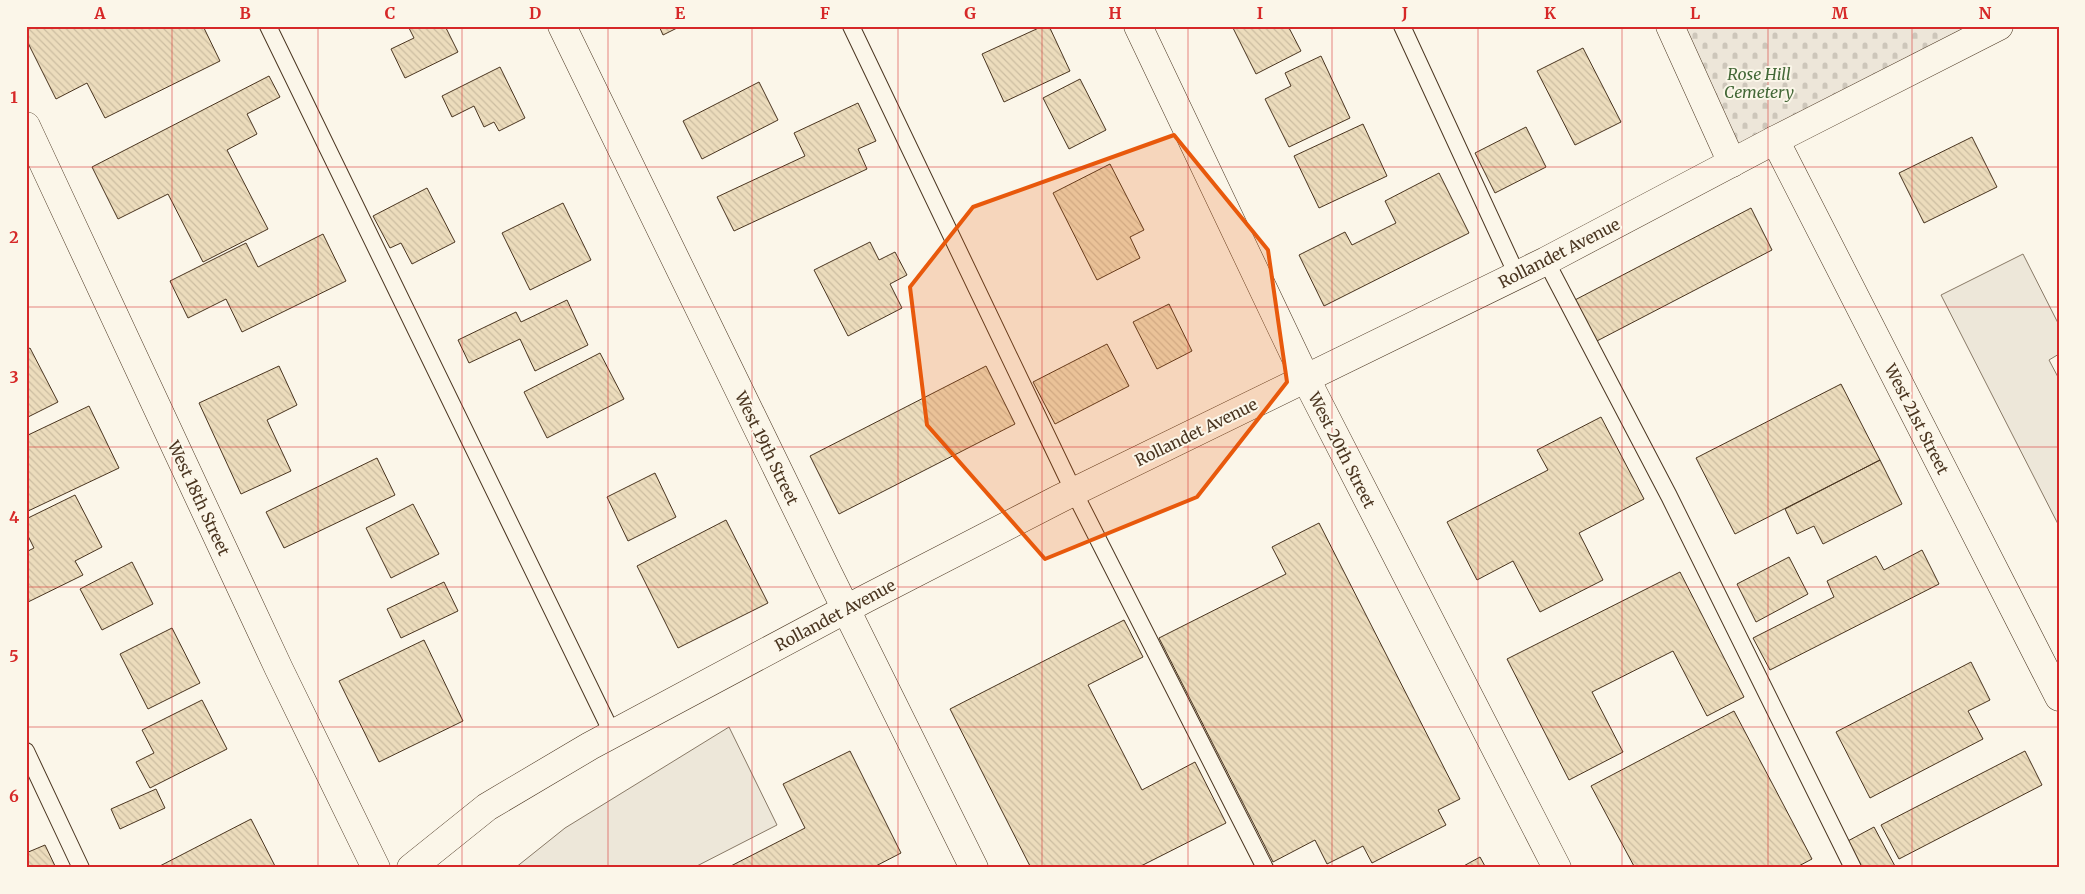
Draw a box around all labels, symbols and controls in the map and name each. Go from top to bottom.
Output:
text: A [93,3,106,23]
text: B [239,3,251,23]
text: C [385,3,395,23]
text: D [529,3,541,23]
text: E [675,3,686,23]
text: F [820,3,830,23]
text: G [964,3,976,23]
text: H [1108,3,1122,23]
text: I [1257,3,1263,23]
text: J [1401,3,1408,23]
text: K [1544,3,1556,23]
text: L [1690,3,1700,23]
text: M [1832,3,1849,23]
text: N [1979,3,1992,23]
park label: Rose Hill Cemetery [1724,64,1794,102]
text: 1 [10,87,18,107]
street label: Rollandet Avenue [1495,214,1623,292]
text: 2 [9,227,19,247]
street label: West 21st Street [1880,359,1954,478]
text: 3 [9,367,19,387]
street label: West 19th Street [730,387,804,509]
street label: West 20th Street [1304,388,1380,512]
street label: Rollandet Avenue [1132,394,1260,470]
street label: West 18th Street [163,437,235,559]
text: 4 [9,507,19,527]
street label: Rollandet Avenue [771,575,899,655]
text: 5 [9,646,19,666]
text: 6 [9,786,19,806]

